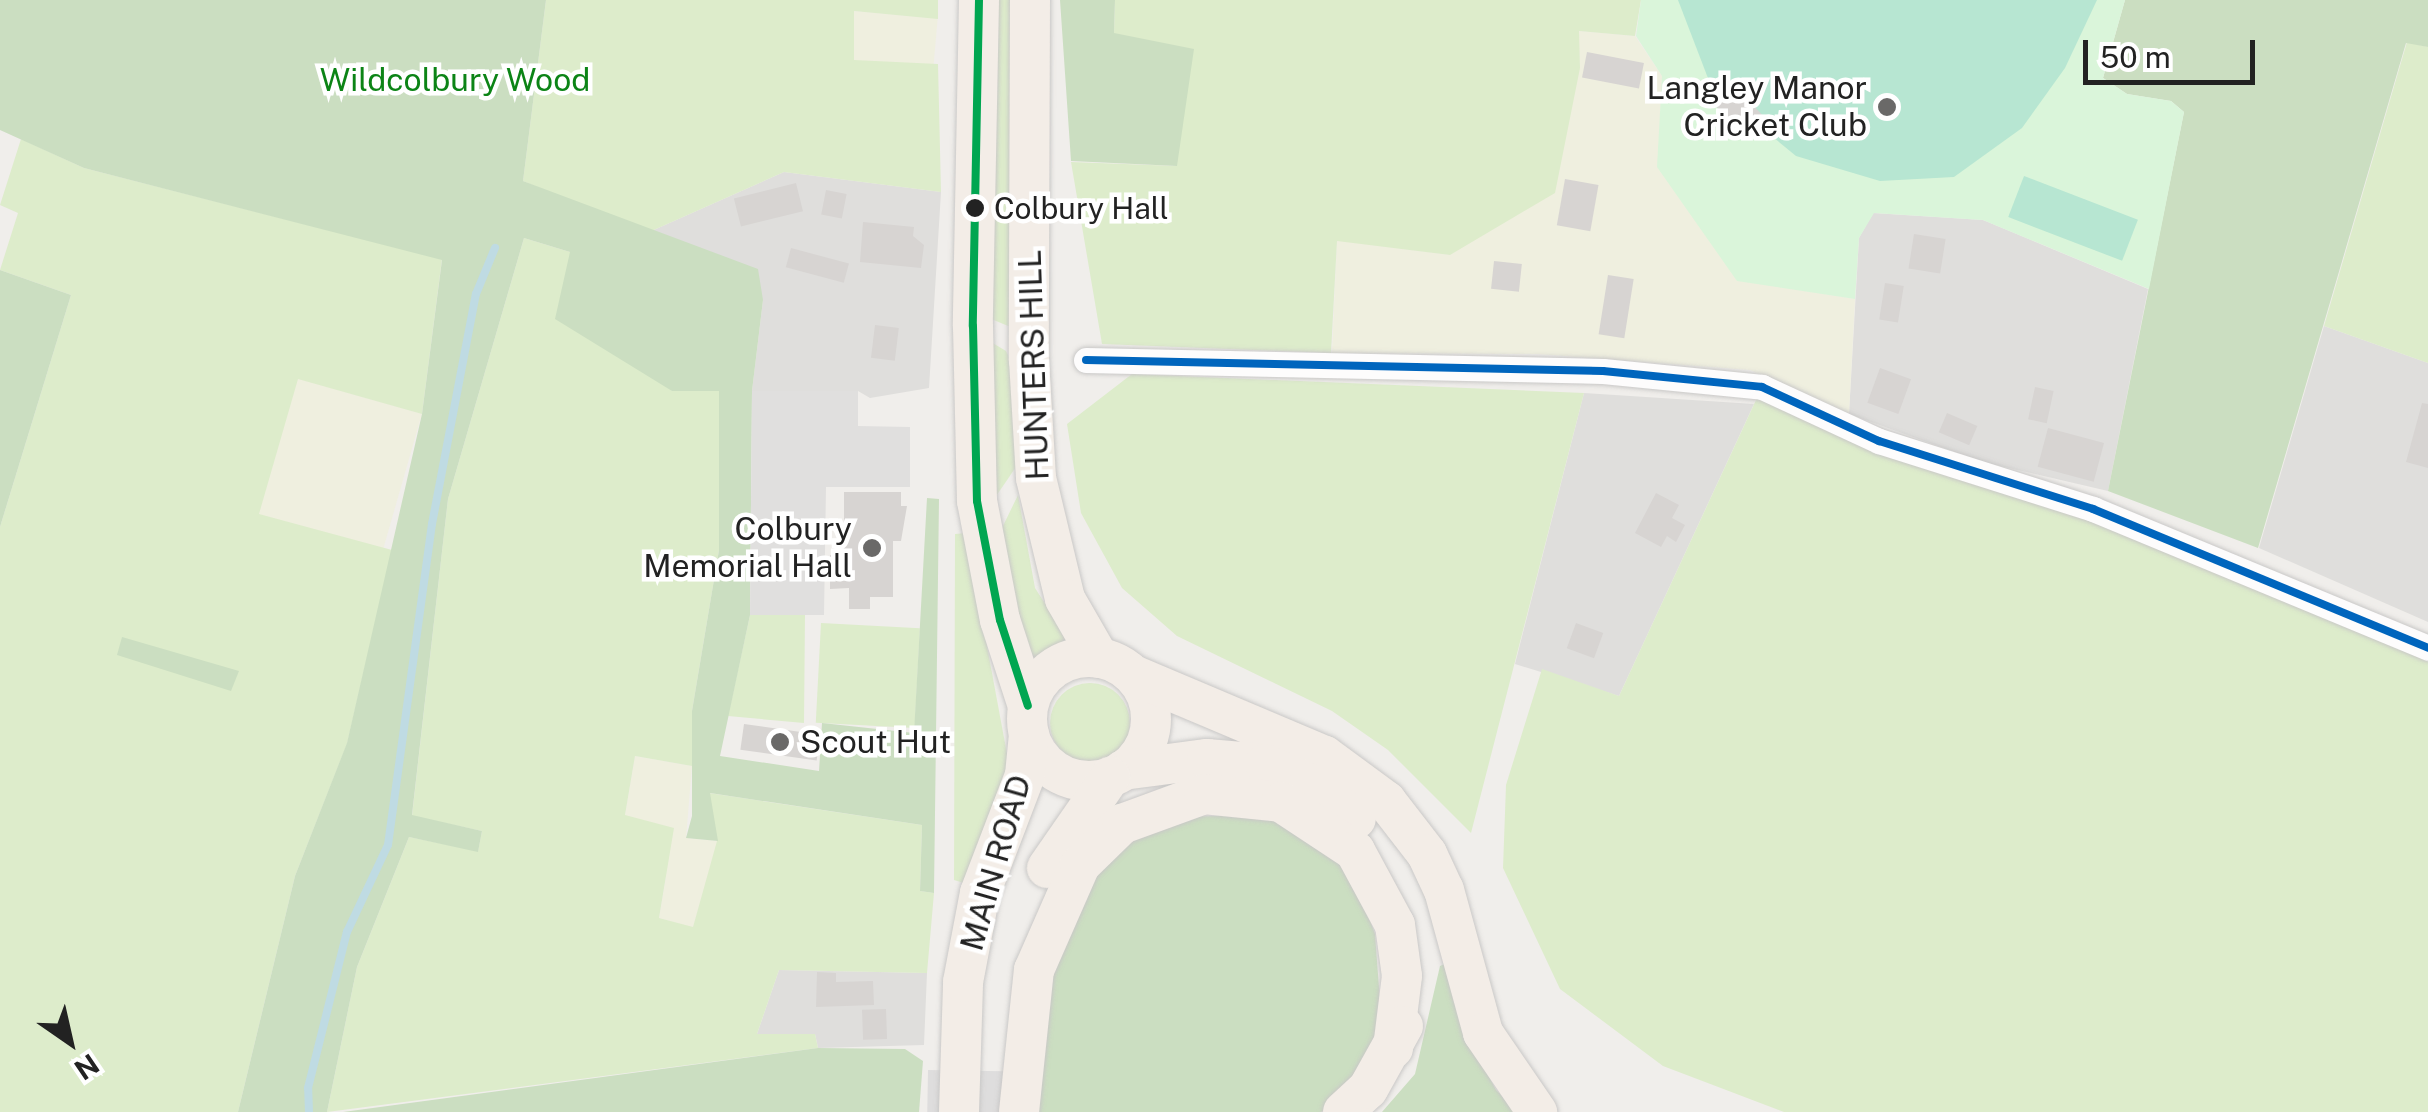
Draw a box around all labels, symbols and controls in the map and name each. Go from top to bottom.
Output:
scale bar [2088,20,2260,82]
text: 50 m [2100,39,2171,75]
park label: Wildcolbury Wood [319,61,591,99]
place label: Langley Manor Cricket Club [1646,70,1867,145]
marker: Langley Manor Cricket Club [1876,96,1898,118]
place label: Colbury Hall [994,190,1169,226]
marker: Colbury Hall [965,198,985,218]
street label: HUNTERS HILL [1011,249,1057,481]
place label: Colbury Memorial Hall [643,511,852,586]
marker: Colbury Memorial Hall [861,537,883,559]
place label: Scout Hut [800,723,951,761]
marker: Scout Hut [769,731,791,753]
street label: MAIN ROAD [953,771,1039,955]
north arrow [20,992,120,1092]
text: N [69,1047,105,1087]

